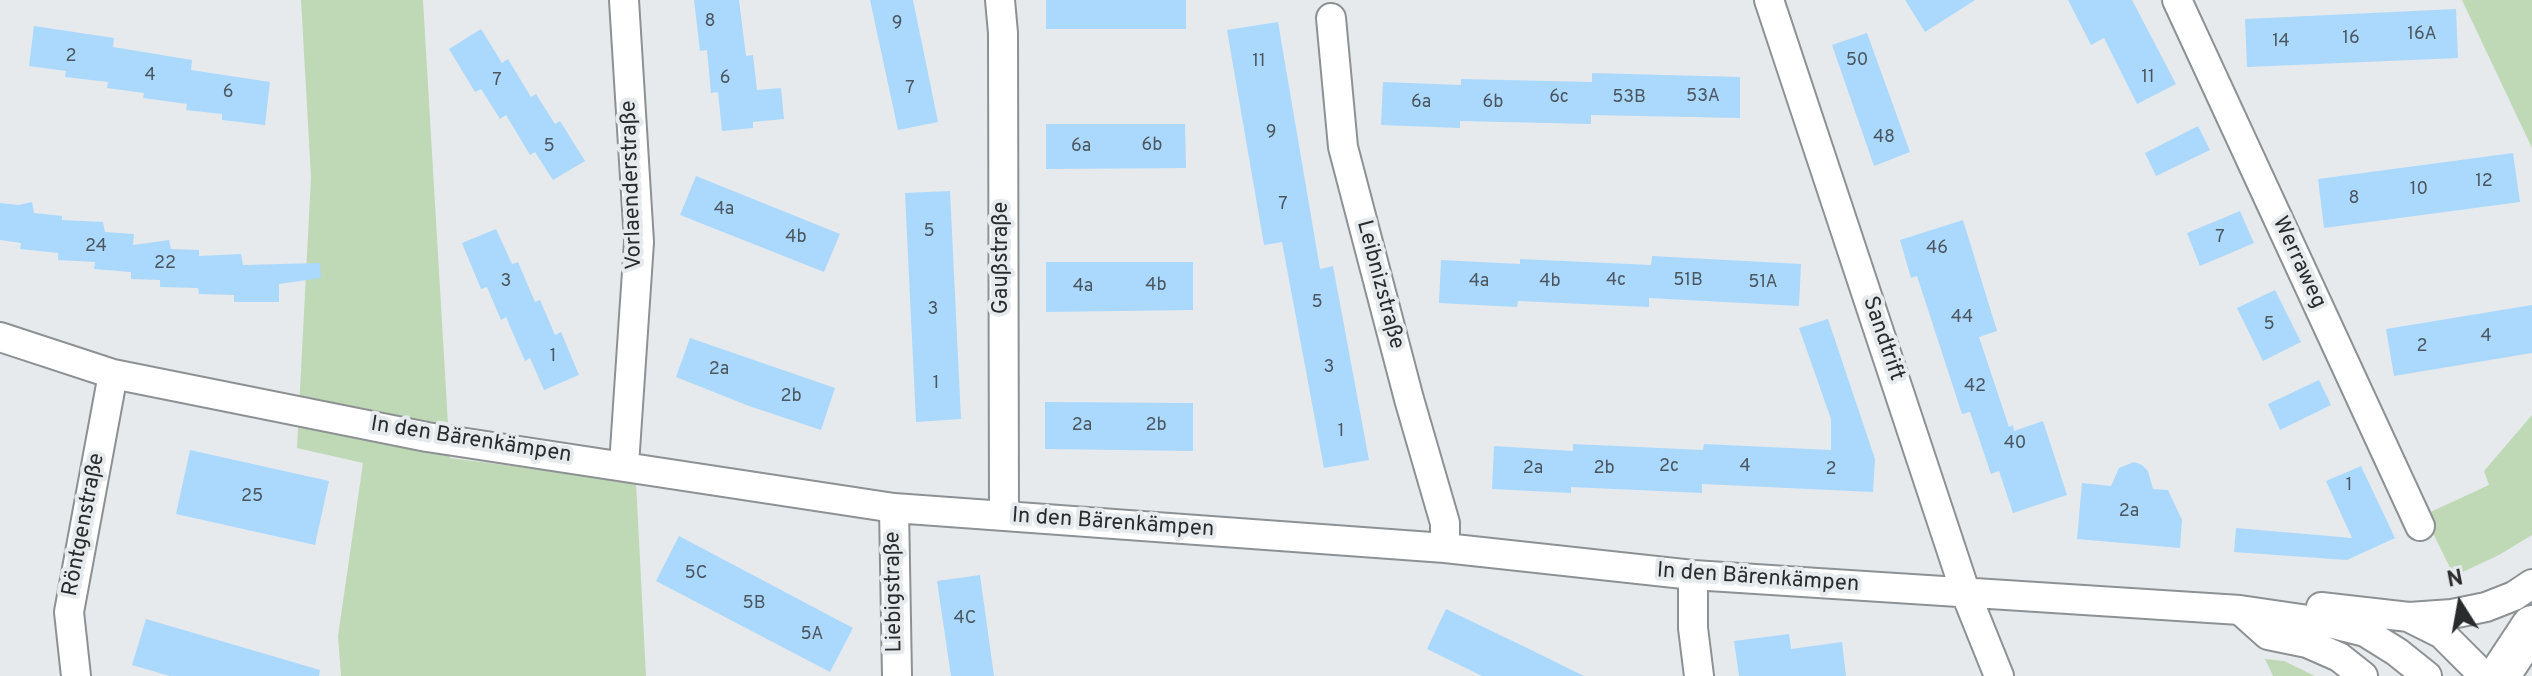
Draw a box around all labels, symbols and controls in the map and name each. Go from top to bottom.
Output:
house number: 8 [705,11,715,33]
house number: 9 [892,13,902,35]
house number: 16A [2407,24,2437,46]
house number: 16 [2342,28,2360,50]
house number: 14 [2272,31,2290,53]
house number: 2 [65,46,77,68]
house number: 50 [1846,50,1868,72]
house number: 11 [1252,51,1266,73]
house number: 4 [144,65,156,87]
house number: 11 [2141,67,2155,89]
house number: 6 [720,68,730,90]
house number: 7 [492,70,502,92]
house number: 7 [905,78,915,100]
house number: 6 [223,82,233,104]
house number: 53A [1686,86,1720,108]
house number: 6c [1549,87,1569,109]
house number: 53B [1612,87,1646,109]
house number: 6a [1411,92,1431,114]
house number: 6b [1483,92,1503,114]
street label: Vorlaenderstraße [617,100,649,270]
house number: 9 [1266,122,1276,144]
house number: 48 [1873,127,1895,149]
house number: 6b [1142,135,1162,157]
house number: 5 [543,136,555,158]
house number: 6a [1071,136,1091,158]
house number: 12 [2475,171,2493,193]
house number: 10 [2410,179,2428,201]
house number: 8 [2349,188,2359,210]
house number: 7 [1278,194,1288,216]
house number: 4a [714,199,734,221]
street label: Gaußstraße [990,202,1016,314]
street label: Werraweg [2265,213,2331,313]
street label: Leibnizstraße [1349,218,1409,352]
house number: 5 [923,221,935,243]
house number: 4b [785,227,807,249]
house number: 7 [2215,227,2225,249]
house number: 24 [85,236,107,258]
house number: 46 [1926,238,1948,260]
house number: 22 [154,253,176,275]
house number: 4c [1606,270,1626,292]
house number: 51B [1673,270,1703,292]
house number: 3 [501,271,511,293]
house number: 4a [1469,271,1489,293]
house number: 4b [1539,271,1561,293]
house number: 51A [1748,272,1778,294]
house number: 4b [1145,275,1167,297]
house number: 4a [1073,276,1093,298]
house number: 5 [1311,292,1323,314]
street label: Sandtrift [1855,293,1909,385]
house number: 3 [928,299,938,321]
house number: 44 [1951,307,1973,329]
house number: 5 [2263,314,2275,336]
house number: 4 [2480,326,2492,348]
house number: 2 [2416,336,2428,358]
house number: 1 [550,346,556,368]
house number: 3 [1324,357,1334,379]
house number: 2a [709,359,729,381]
house number: 1 [933,373,939,395]
house number: 42 [1964,376,1986,398]
house number: 2b [780,386,802,408]
street label: In den Bärenkämpen [369,412,573,470]
house number: 2a [1072,415,1092,437]
house number: 2b [1145,415,1167,437]
house number: 1 [1338,421,1344,443]
house number: 40 [2004,433,2026,455]
street label: Röntgenstraße [58,451,112,599]
house number: 2c [1659,456,1679,478]
house number: 4 [1739,456,1751,478]
house number: 2a [1523,458,1543,480]
house number: 2b [1593,458,1615,480]
house number: 2 [1825,459,1837,481]
house number: 1 [2346,475,2352,497]
house number: 25 [241,486,263,508]
house number: 2a [2119,501,2139,523]
street label: In den Bärenkämpen [1011,504,1215,544]
street label: Liebigstraße [881,531,909,653]
street label: In den Bärenkämpen [1656,559,1860,599]
house number: 5C [685,563,707,585]
north arrow [2420,564,2500,644]
text: N [2445,565,2466,595]
house number: 5B [743,593,765,615]
house number: 4C [954,608,976,630]
house number: 5A [800,624,824,646]

